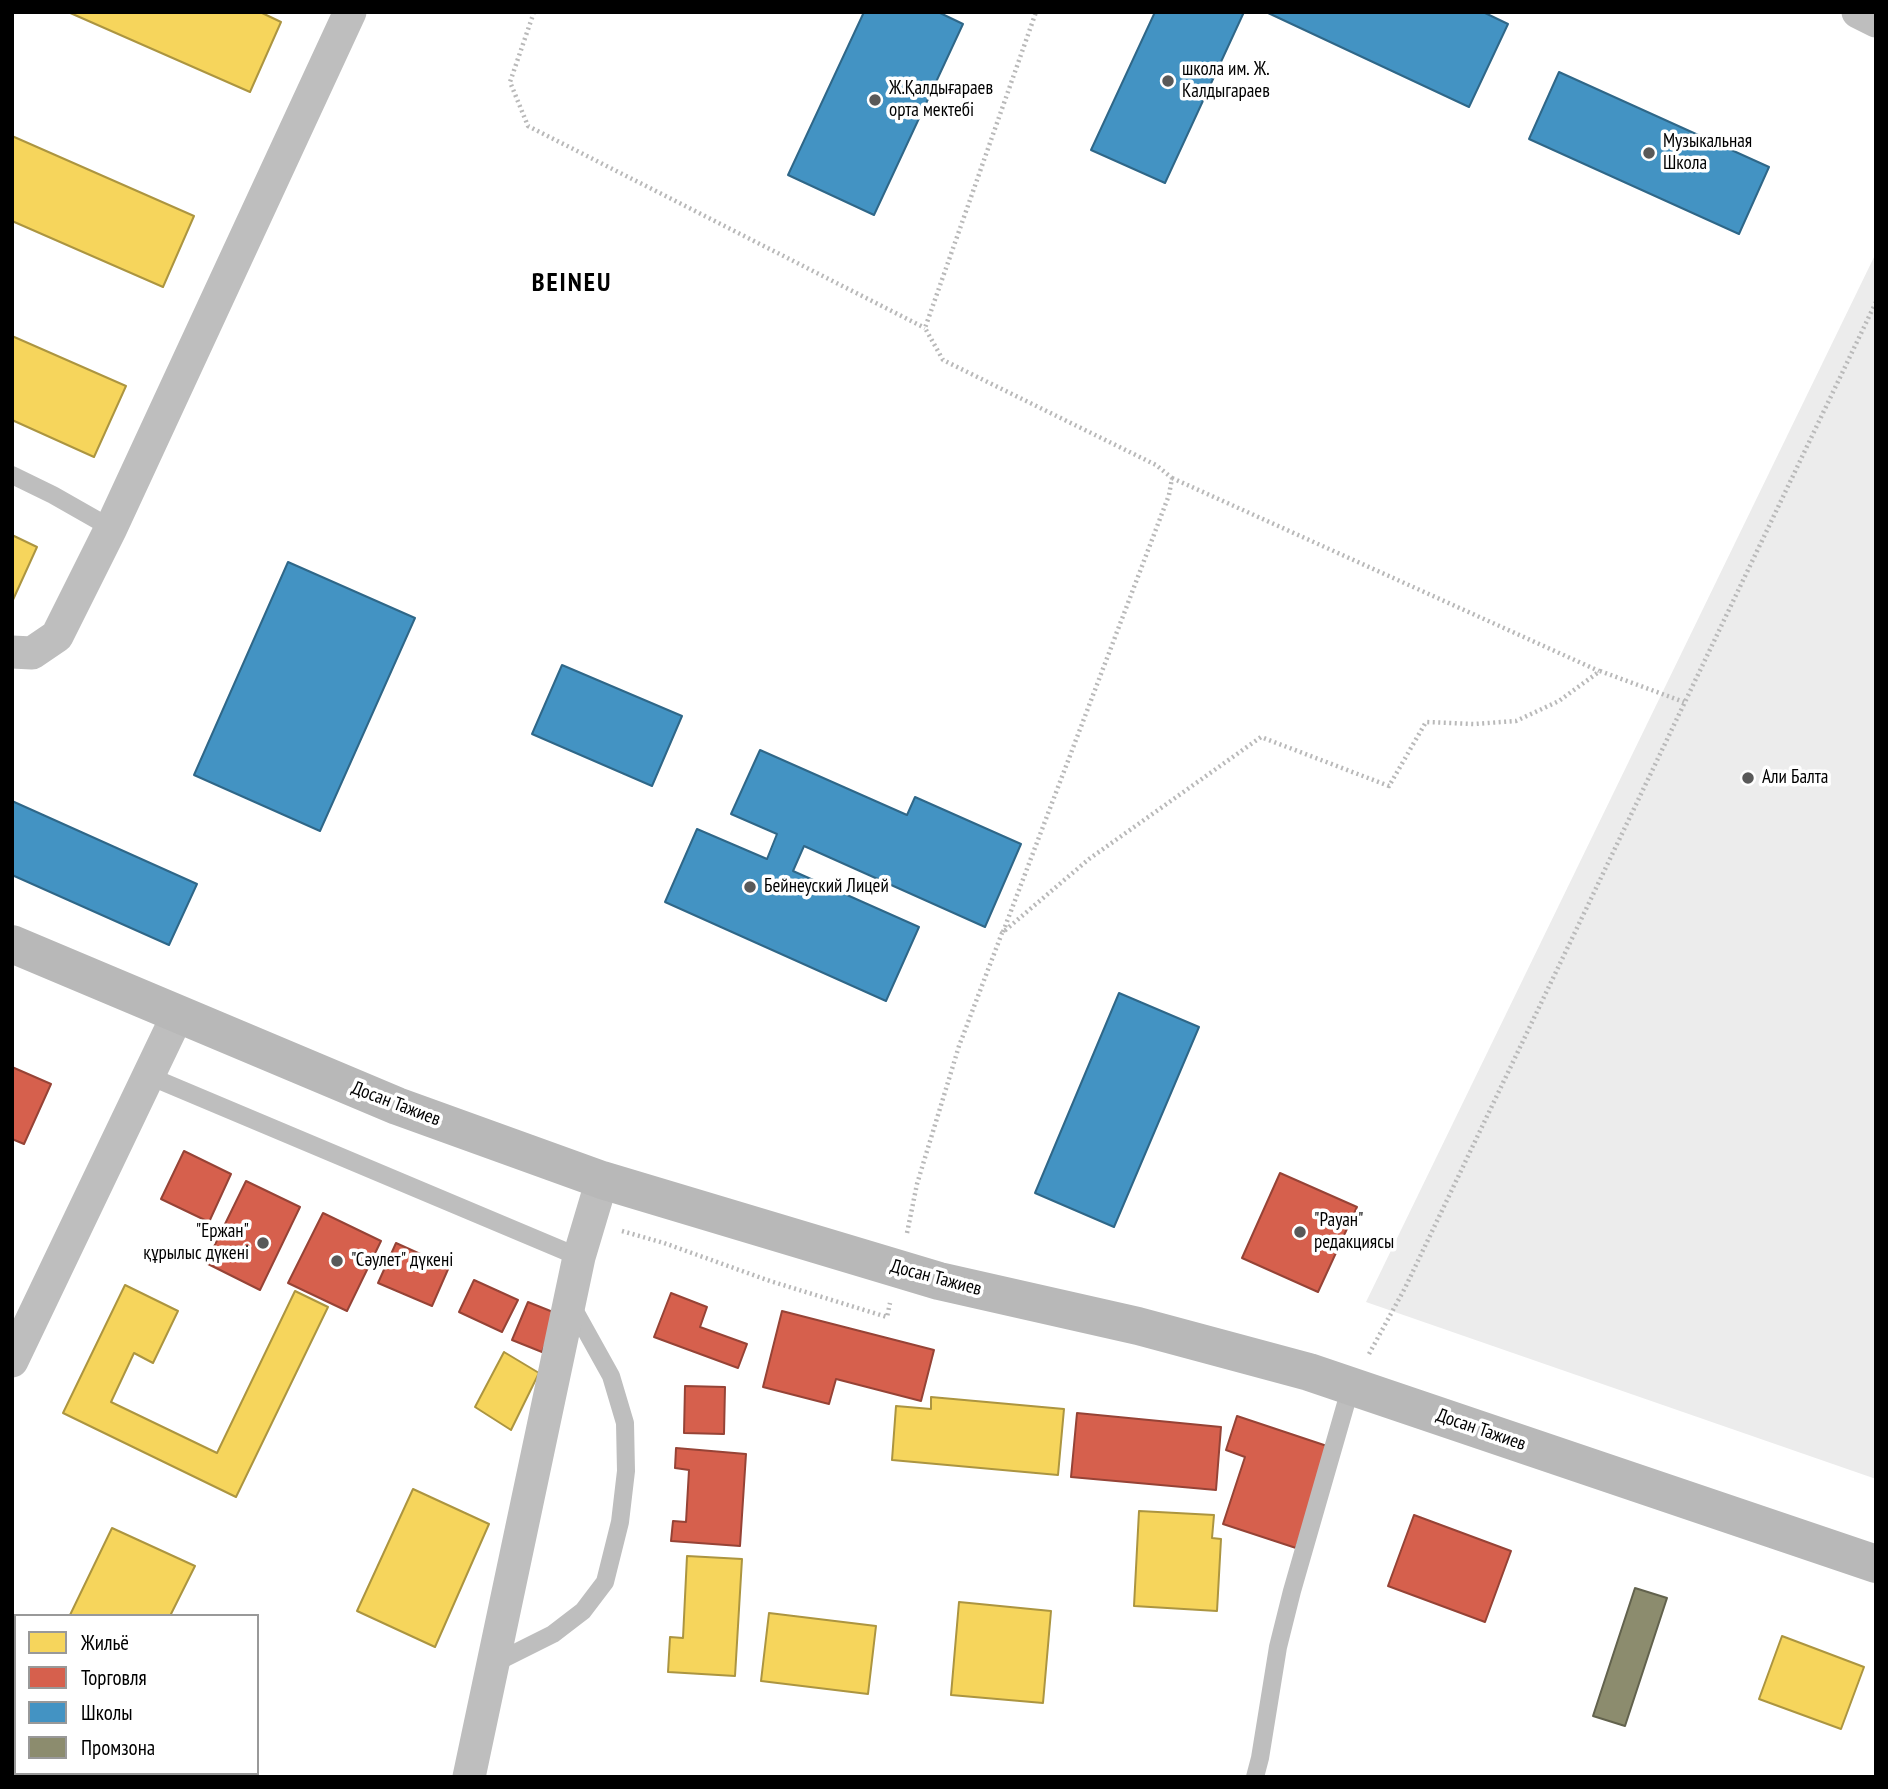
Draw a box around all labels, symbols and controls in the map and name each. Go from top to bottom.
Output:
place label: школа им. Ж. Калдыгараев [1182,59,1270,103]
marker: школа им. Ж. Калдыгараев [1160,73,1176,89]
place label: Ж.Қалдығараев орта мектебі [889,78,993,122]
marker: Ж.Қалдығараев орта мектебі [867,92,883,108]
place label: Музыкальная Школа [1663,131,1752,175]
marker: Музыкальная Школа [1641,145,1657,161]
district label: BEINEU [532,268,612,300]
place label: Али Балта [1762,767,1828,789]
marker: Али Балта [1740,770,1756,786]
place label: Бейнеуский Лицей [764,876,889,898]
marker: Бейнеуский Лицей [742,879,758,895]
street label: Досан Тажиев [348,1077,444,1131]
place label: "Рауан" редакциясы [1314,1210,1394,1254]
place label: "Ержан" құрылыс дүкені [143,1221,249,1265]
marker: "Рауан" редакциясы [1292,1224,1308,1240]
marker: "Ержан" құрылыс дүкені [255,1235,271,1251]
place label: "Сәулет" дүкені [351,1250,453,1272]
marker: "Сәулет" дүкені [329,1253,345,1269]
street label: Досан Тажиев [888,1255,984,1301]
street label: Досан Тажиев [1433,1404,1529,1456]
legend [14,1614,259,1775]
text: Жильё [81,1629,129,1656]
text: Торговля [81,1664,147,1691]
text: Школы [81,1699,133,1726]
text: Промзона [81,1734,155,1761]

